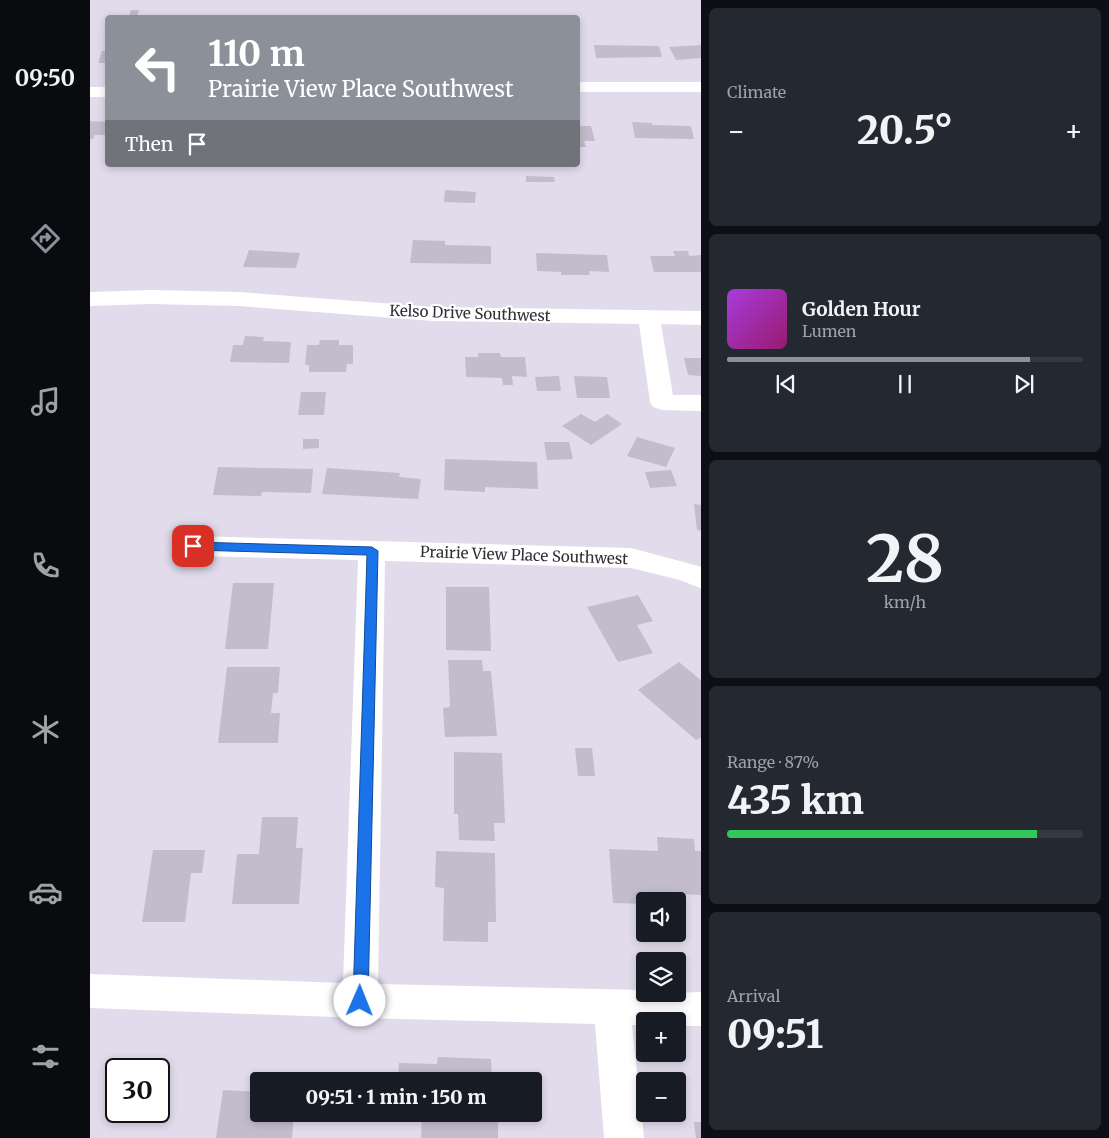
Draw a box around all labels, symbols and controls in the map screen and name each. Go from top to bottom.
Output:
text: 110 m [208,32,305,76]
icon: left [125,35,190,100]
text: 09:50 [15,64,75,92]
text: Prairie View Place Southwest [208,75,514,103]
text: Climate [727,82,786,102]
text: 20.5° [857,107,953,154]
text: − [727,113,746,149]
text: + [1064,113,1083,149]
icon: arrive [183,130,211,158]
text: Then [125,132,173,156]
icon: directions [28,221,63,256]
text: Golden Hour [802,297,921,321]
street label: Kelso Drive Southwest [389,301,551,325]
text: Lumen [802,321,856,341]
icon: previous [772,370,800,398]
icon: pause [891,370,919,398]
icon: next [1010,370,1038,398]
icon: music [28,384,63,419]
text: 28 [866,518,944,600]
pin [172,525,214,567]
icon: arrive [179,532,207,560]
street label: Prairie View Place Southwest [420,542,629,568]
icon: phone [28,548,63,583]
text: km/h [884,592,926,612]
icon: climate [28,712,63,747]
text: Range · 87% [727,752,819,772]
text: 435 km [727,777,864,824]
icon: car [28,875,63,910]
map controls [636,892,686,1122]
button: sound [636,892,686,942]
button: layers [636,952,686,1002]
position arrow [333,974,385,1026]
text: Arrival [727,986,780,1006]
text: 09:51 [727,1011,823,1058]
button: + [636,1012,686,1062]
icon: filters [28,1039,63,1074]
speed limit sign: 30 [105,1058,170,1123]
button: − [636,1072,686,1122]
text: 09:51 · 1 min · 150 m [306,1085,486,1109]

